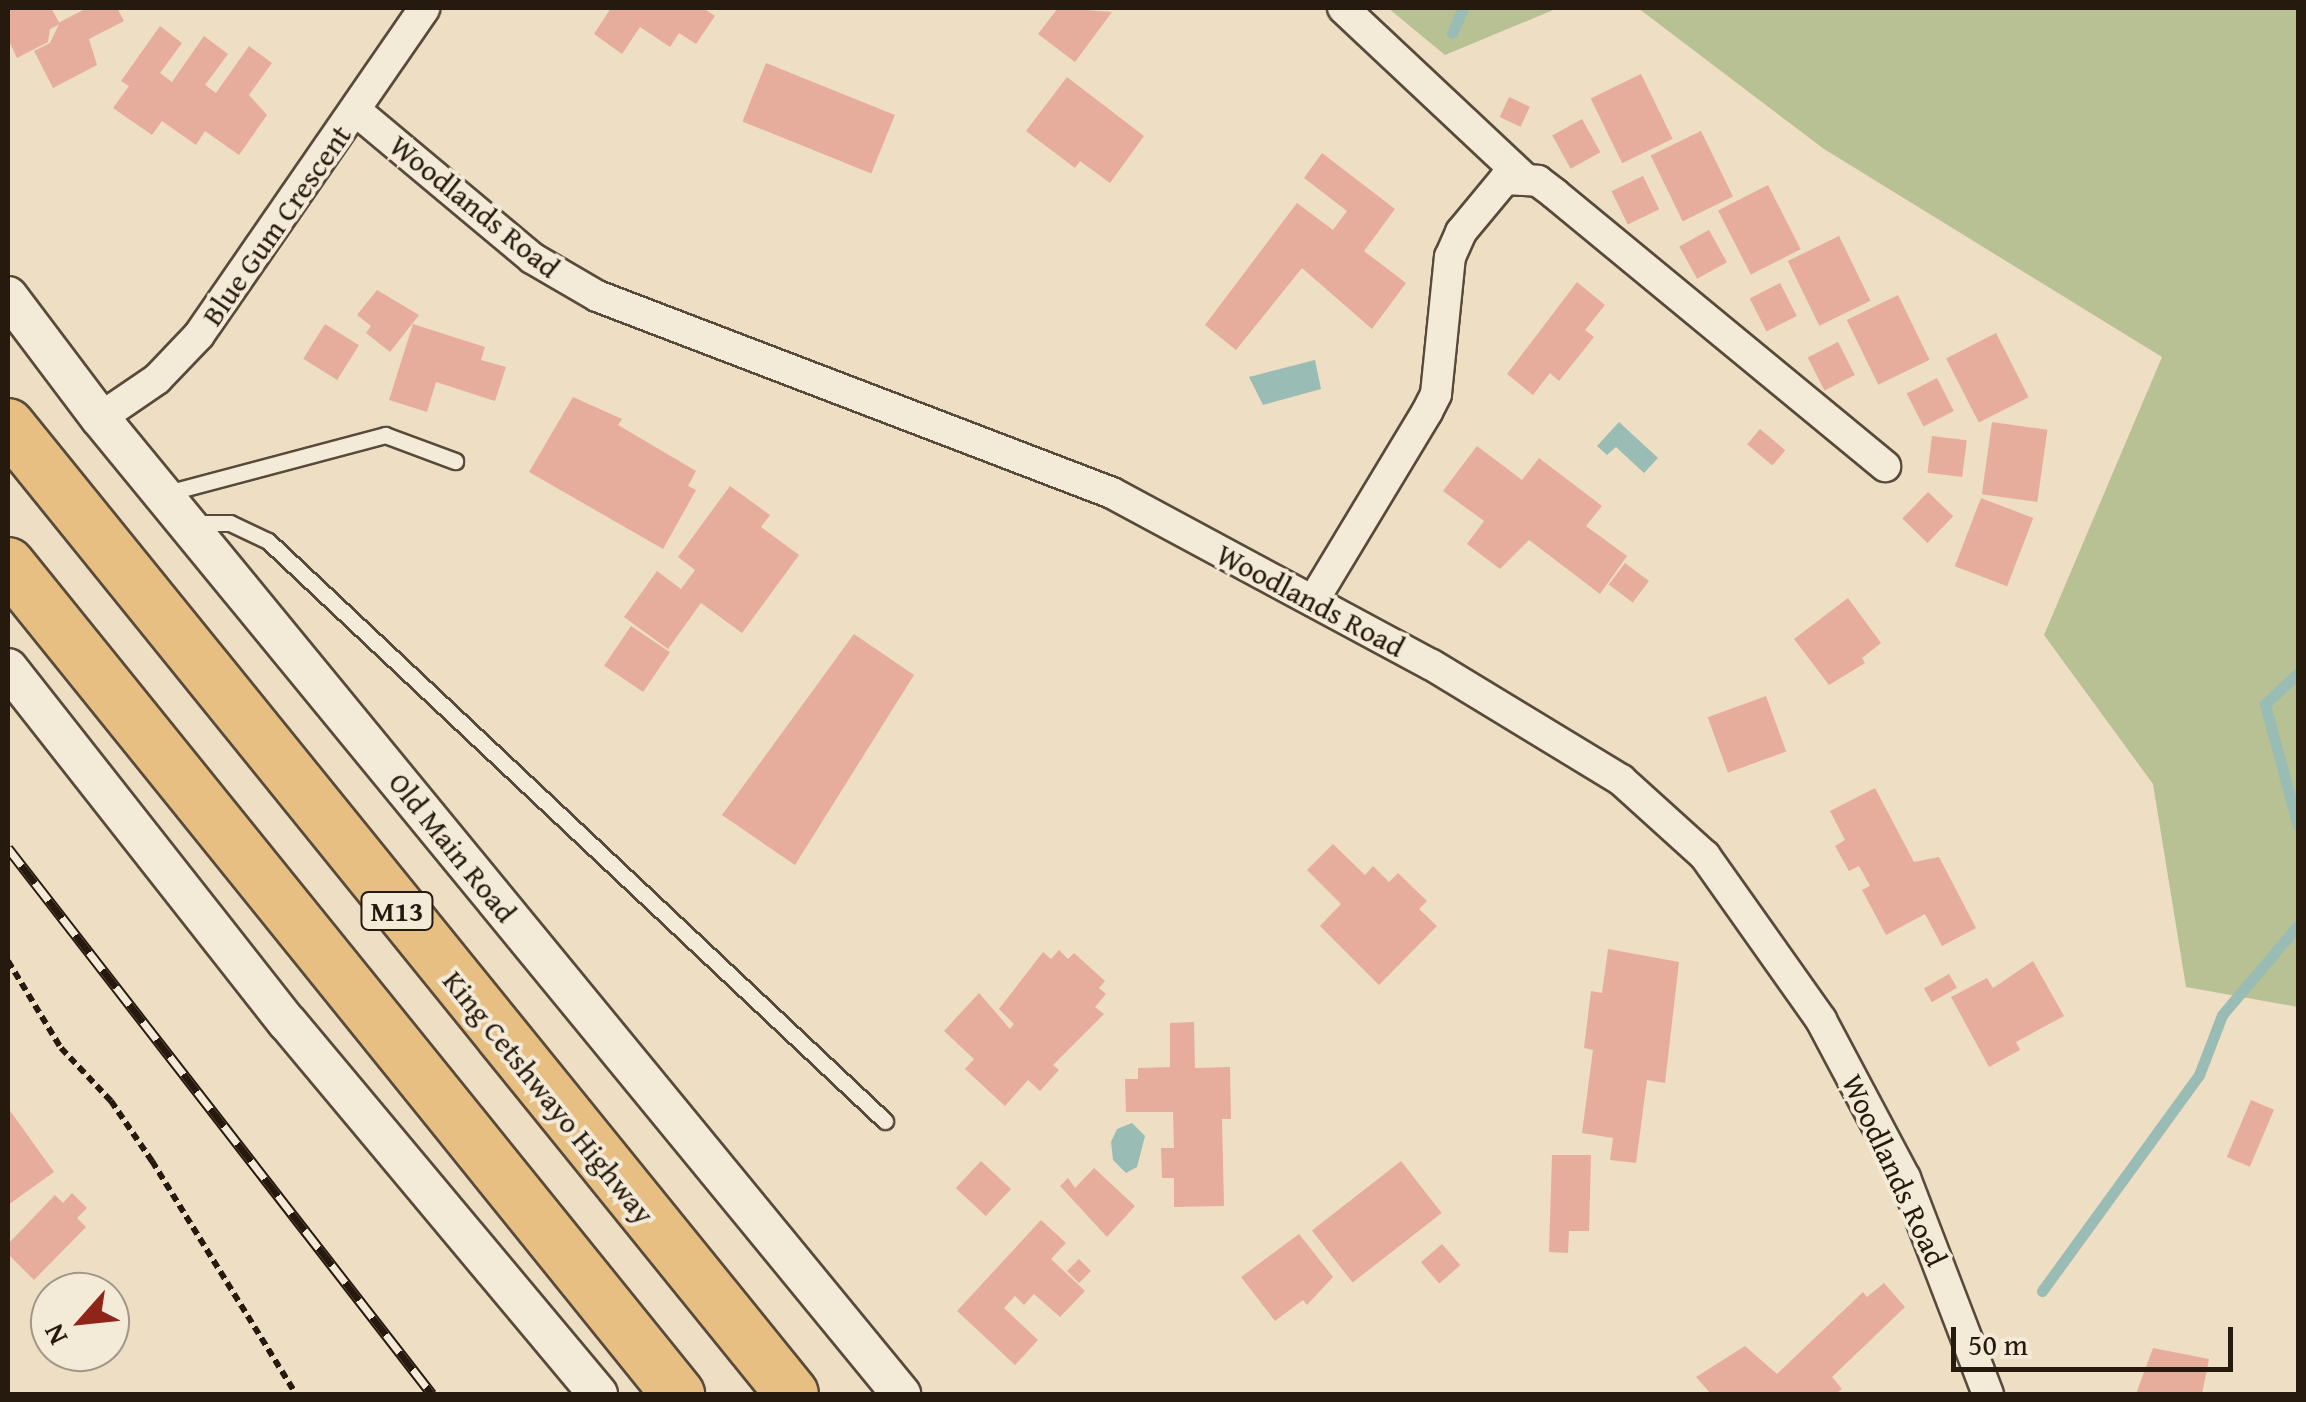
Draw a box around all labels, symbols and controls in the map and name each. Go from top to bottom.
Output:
street label: Blue Gum Crescent [193,118,359,332]
street label: Woodlands Road [383,127,567,285]
street label: Woodlands Road [1211,535,1411,665]
street label: Old Main Road [382,765,524,929]
road number: M13 [360,888,434,934]
street label: King Cetshwayo Highway [436,963,662,1231]
street label: Woodlands Road [1835,1068,1955,1272]
north arrow [30,1272,130,1372]
scale bar [1956,1307,2238,1369]
text: N [32,1317,77,1353]
text: 50 m [1968,1322,2028,1366]

